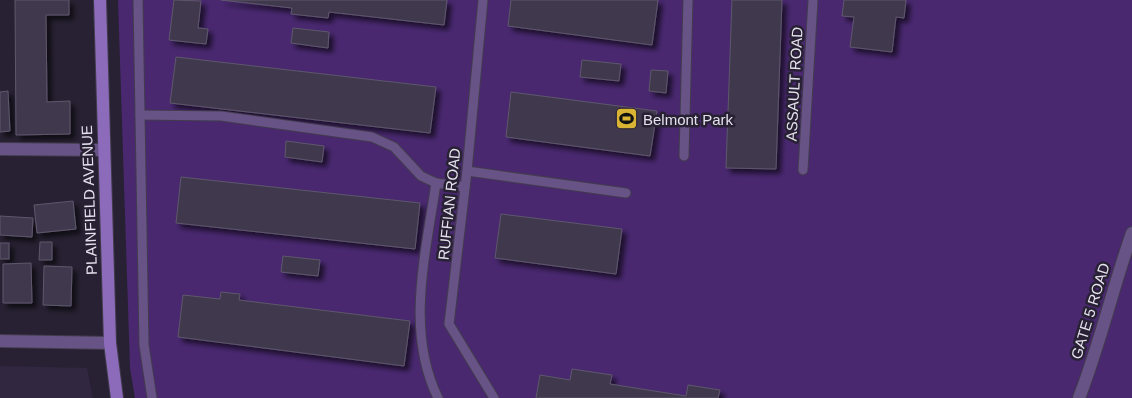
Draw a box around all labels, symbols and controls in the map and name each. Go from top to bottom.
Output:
street label: ASSAULT ROAD [783,26,805,142]
sports icon: Belmont Park [615,107,639,131]
place label: Belmont Park [643,111,734,128]
street label: PLAINFIELD AVENUE [78,125,100,275]
street label: RUFFIAN ROAD [435,147,463,261]
street label: GATE 5 ROAD [1067,261,1113,361]

